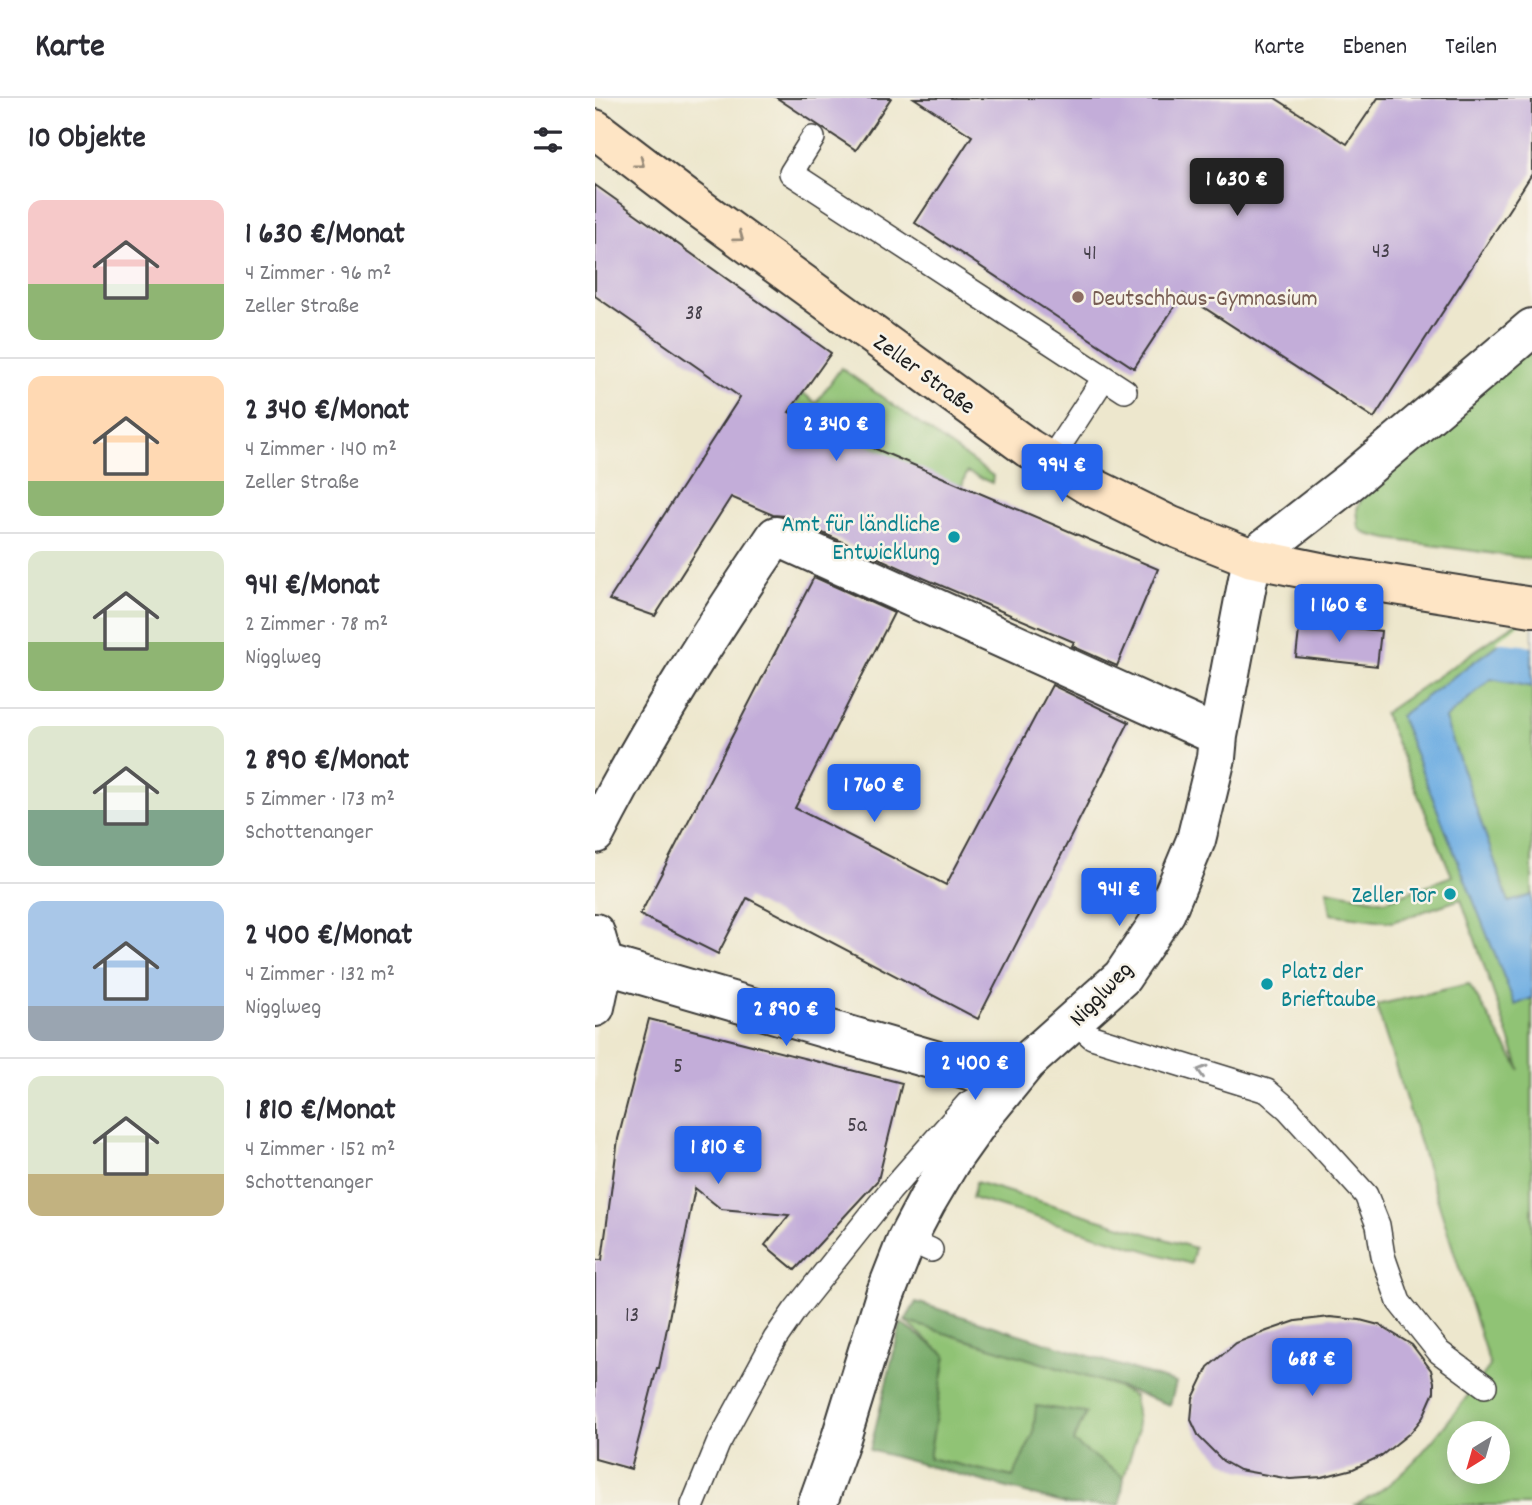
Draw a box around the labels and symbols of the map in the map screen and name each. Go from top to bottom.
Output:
one-way arrow [632,154,644,167]
pin: 1 630 € [1172,158,1302,218]
one-way arrow [731,229,744,242]
house number: 43 [1372,238,1390,268]
house number: 41 [1083,240,1097,270]
place label: Deutschhaus-Gymnasium [1092,283,1318,317]
marker: Deutschhaus-Gymnasium [1070,289,1086,305]
house number: 38 [685,300,703,330]
street label: Zeller Straße [865,327,981,424]
pin: 2 340 € [771,404,901,463]
pin: 994 € [1013,444,1111,504]
place label: Amt für ländliche Entwicklung [782,509,940,571]
marker: Amt für ländliche Entwicklung [946,529,962,545]
pin: 1 160 € [1274,584,1404,644]
pin: 1 760 € [809,764,939,824]
pin: 941 € [1070,868,1168,928]
place label: Zeller Tor [1351,880,1436,914]
marker: Zeller Tor [1442,886,1458,902]
street label: Nigglweg [1062,955,1142,1035]
place label: Platz der Brieftaube [1281,956,1376,1018]
marker: Platz der Brieftaube [1259,976,1275,992]
pin: 2 890 € [721,988,851,1048]
pin: 2 400 € [910,1042,1040,1102]
house number: 5 [673,1053,683,1083]
one-way arrow [1196,1065,1208,1080]
house number: 5a [847,1112,868,1142]
pin: 1 810 € [653,1126,783,1186]
house number: 13 [625,1302,639,1332]
pin: 688 € [1263,1338,1361,1398]
north arrow [1447,1421,1510,1484]

